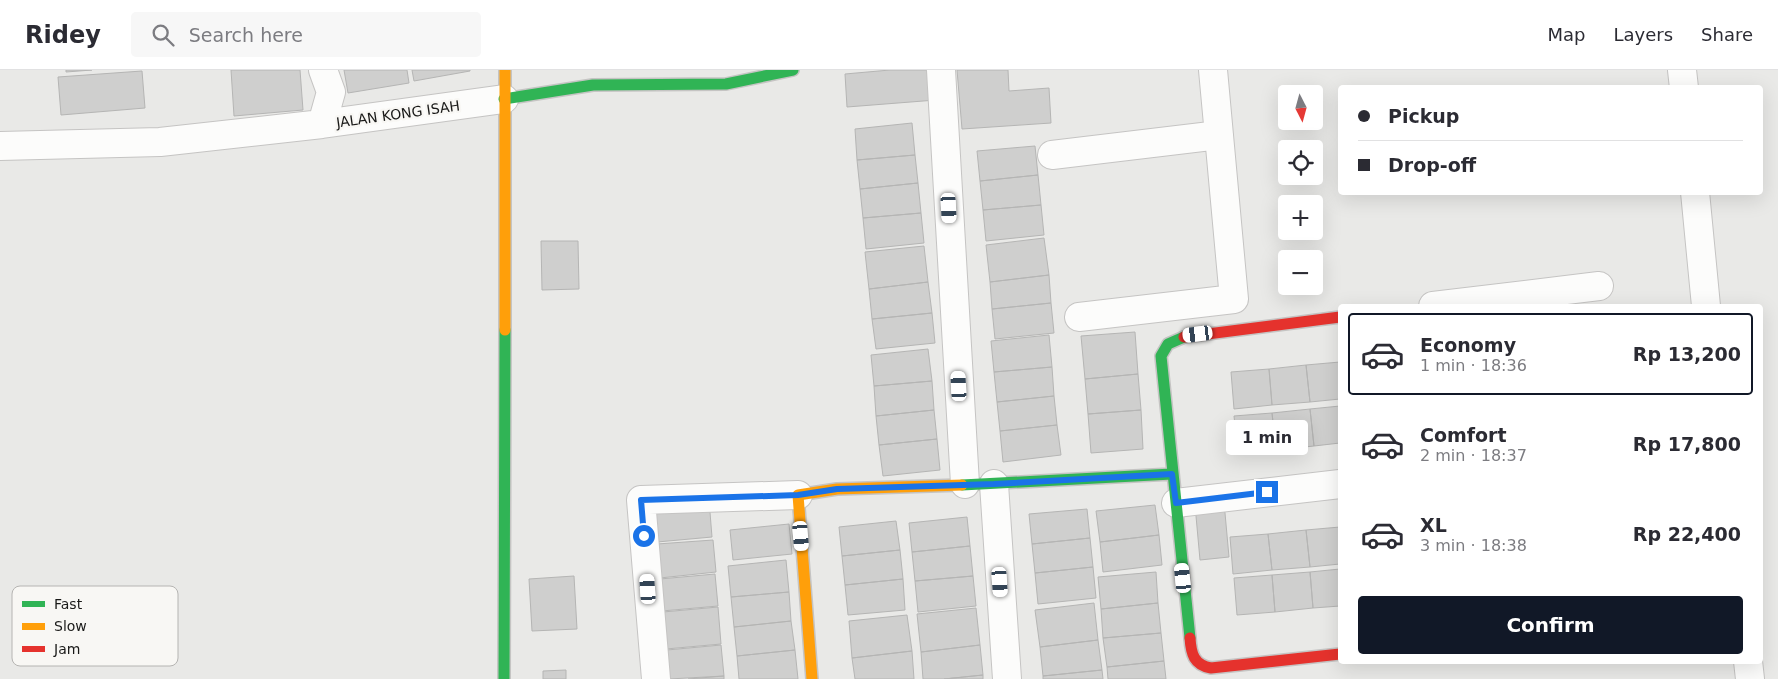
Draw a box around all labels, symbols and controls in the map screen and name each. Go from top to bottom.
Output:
search box [131,12,481,57]
text: Ridey [25,21,101,49]
icon: search [149,21,177,49]
text: Search here [189,24,303,46]
text: Map [1547,24,1585,45]
text: Layers [1613,24,1673,45]
text: Share [1701,24,1753,45]
north arrow [1278,85,1322,130]
map controls [1278,85,1323,295]
street label: JALAN KONG ISAH [334,97,461,131]
text: Pickup [1388,105,1459,127]
button: locate [1278,140,1323,185]
text: Drop-off [1388,154,1476,176]
car [940,193,957,223]
button: + [1278,195,1323,240]
button: − [1278,250,1323,295]
car [1182,325,1213,343]
icon: car [1360,332,1405,377]
text: Economy [1420,334,1516,356]
text: Rp 13,200 [1633,343,1741,365]
text: 1 min · 18:36 [1420,356,1527,375]
car [950,371,967,401]
callout: 1 min [1226,420,1308,454]
icon: car [1360,422,1405,467]
text: Comfort [1420,424,1507,446]
text: 1 min [1242,428,1292,447]
text: Rp 17,800 [1633,433,1741,455]
text: 2 min · 18:37 [1420,446,1527,465]
route end [1256,481,1278,503]
icon: car [1360,512,1405,557]
text: XL [1420,514,1447,536]
car [792,520,809,552]
text: Rp 22,400 [1633,523,1741,545]
route start [633,525,655,547]
text: 3 min · 18:38 [1420,536,1527,555]
car [1173,562,1192,594]
car [991,567,1008,597]
car [639,574,656,604]
legend [12,586,178,666]
text: Fast [54,596,83,612]
button: Confirm [1358,596,1743,654]
text: Slow [54,618,87,634]
text: Jam [53,641,80,657]

